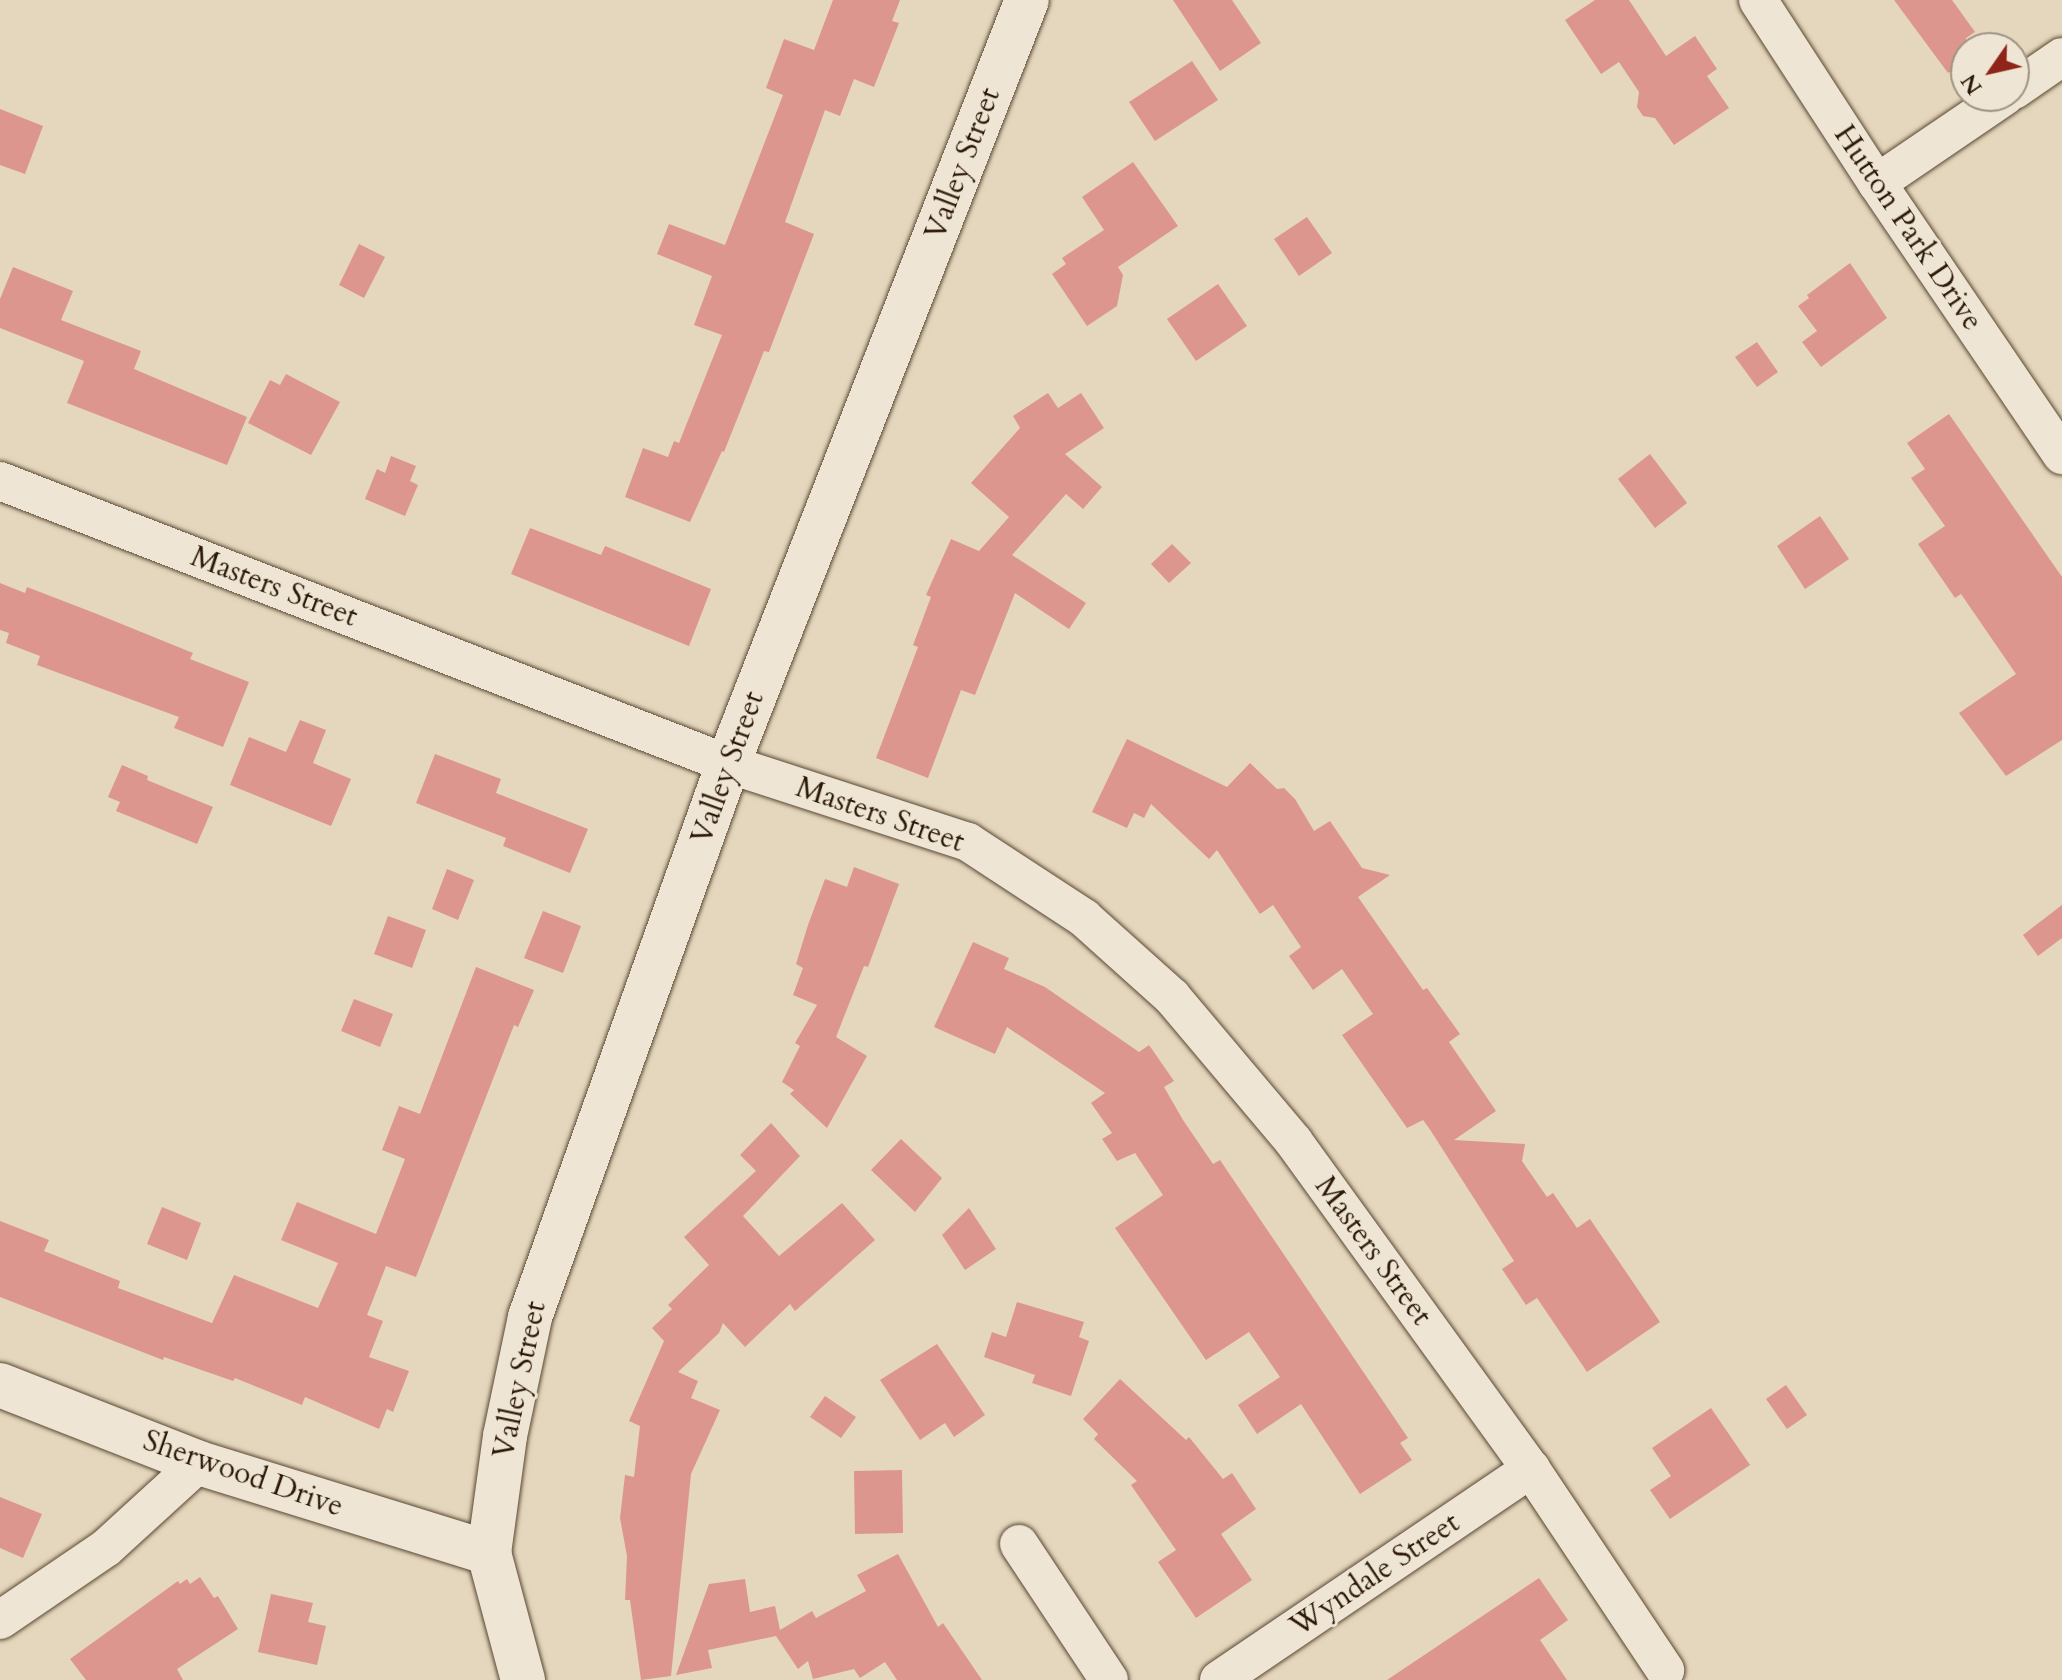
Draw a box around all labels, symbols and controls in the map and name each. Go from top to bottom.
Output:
north arrow [1950,32,2030,112]
text: N [1954,68,1990,101]
street label: Valley Street [918,83,1008,245]
street label: Hutton Park Drive [1826,118,1990,338]
street label: Masters Street [186,539,362,635]
street label: Valley Street [684,687,772,849]
street label: Masters Street [791,769,969,861]
street label: Masters Street [1307,1169,1439,1333]
street label: Valley Street [486,1298,554,1462]
street label: Sherwood Drive [138,1423,348,1525]
street label: Wyndale Street [1284,1505,1466,1645]

